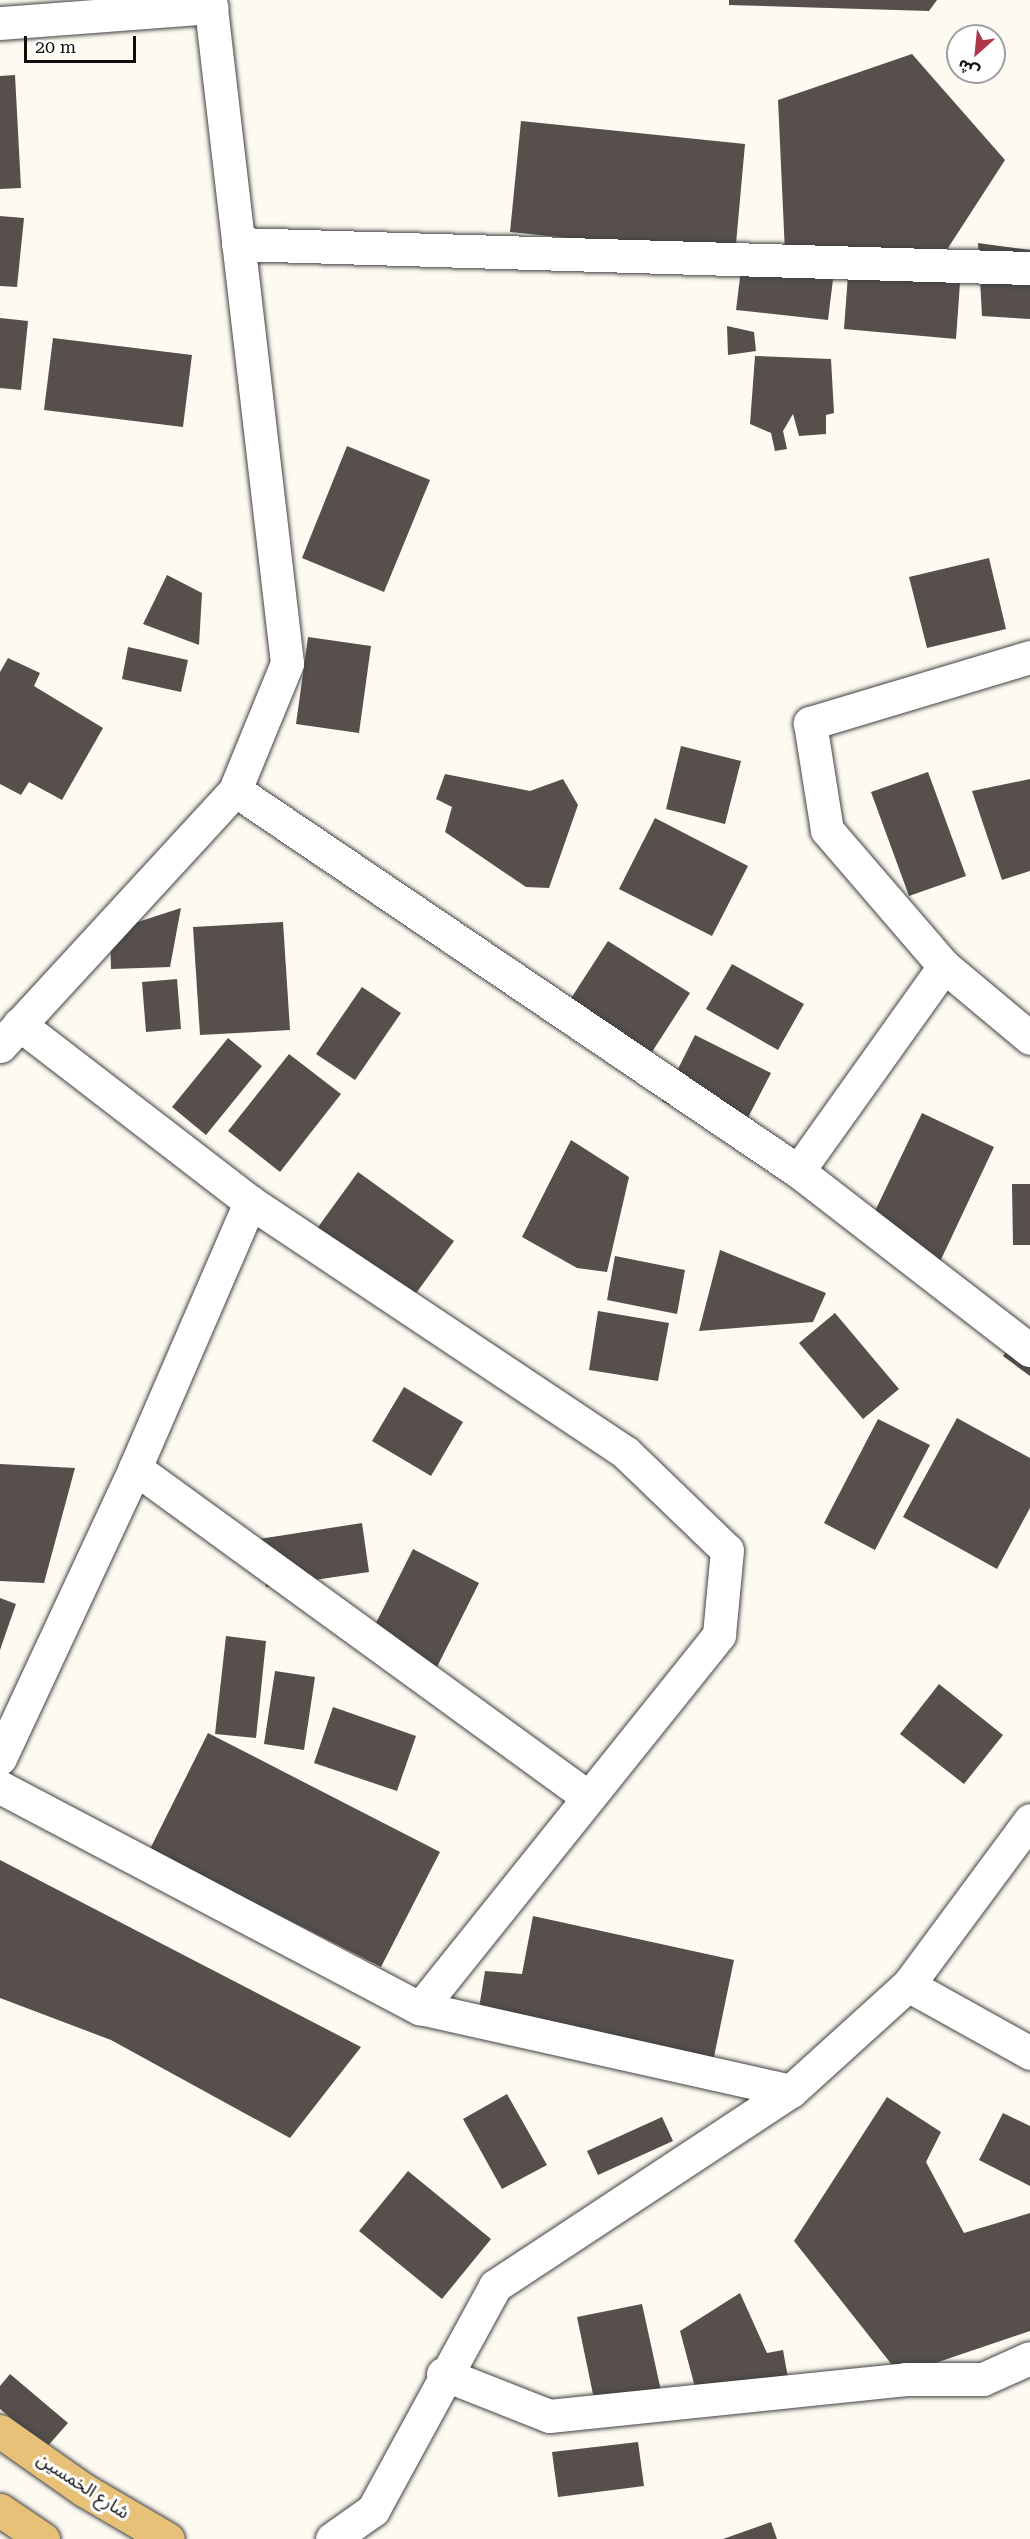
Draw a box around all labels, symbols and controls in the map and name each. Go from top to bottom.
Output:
scale bar [27,24,140,62]
north arrow [946,24,1006,84]
text: 20 m [35,36,76,57]
text: ش [954,55,983,82]
street label: شارع الخمسين [33,2448,133,2524]

